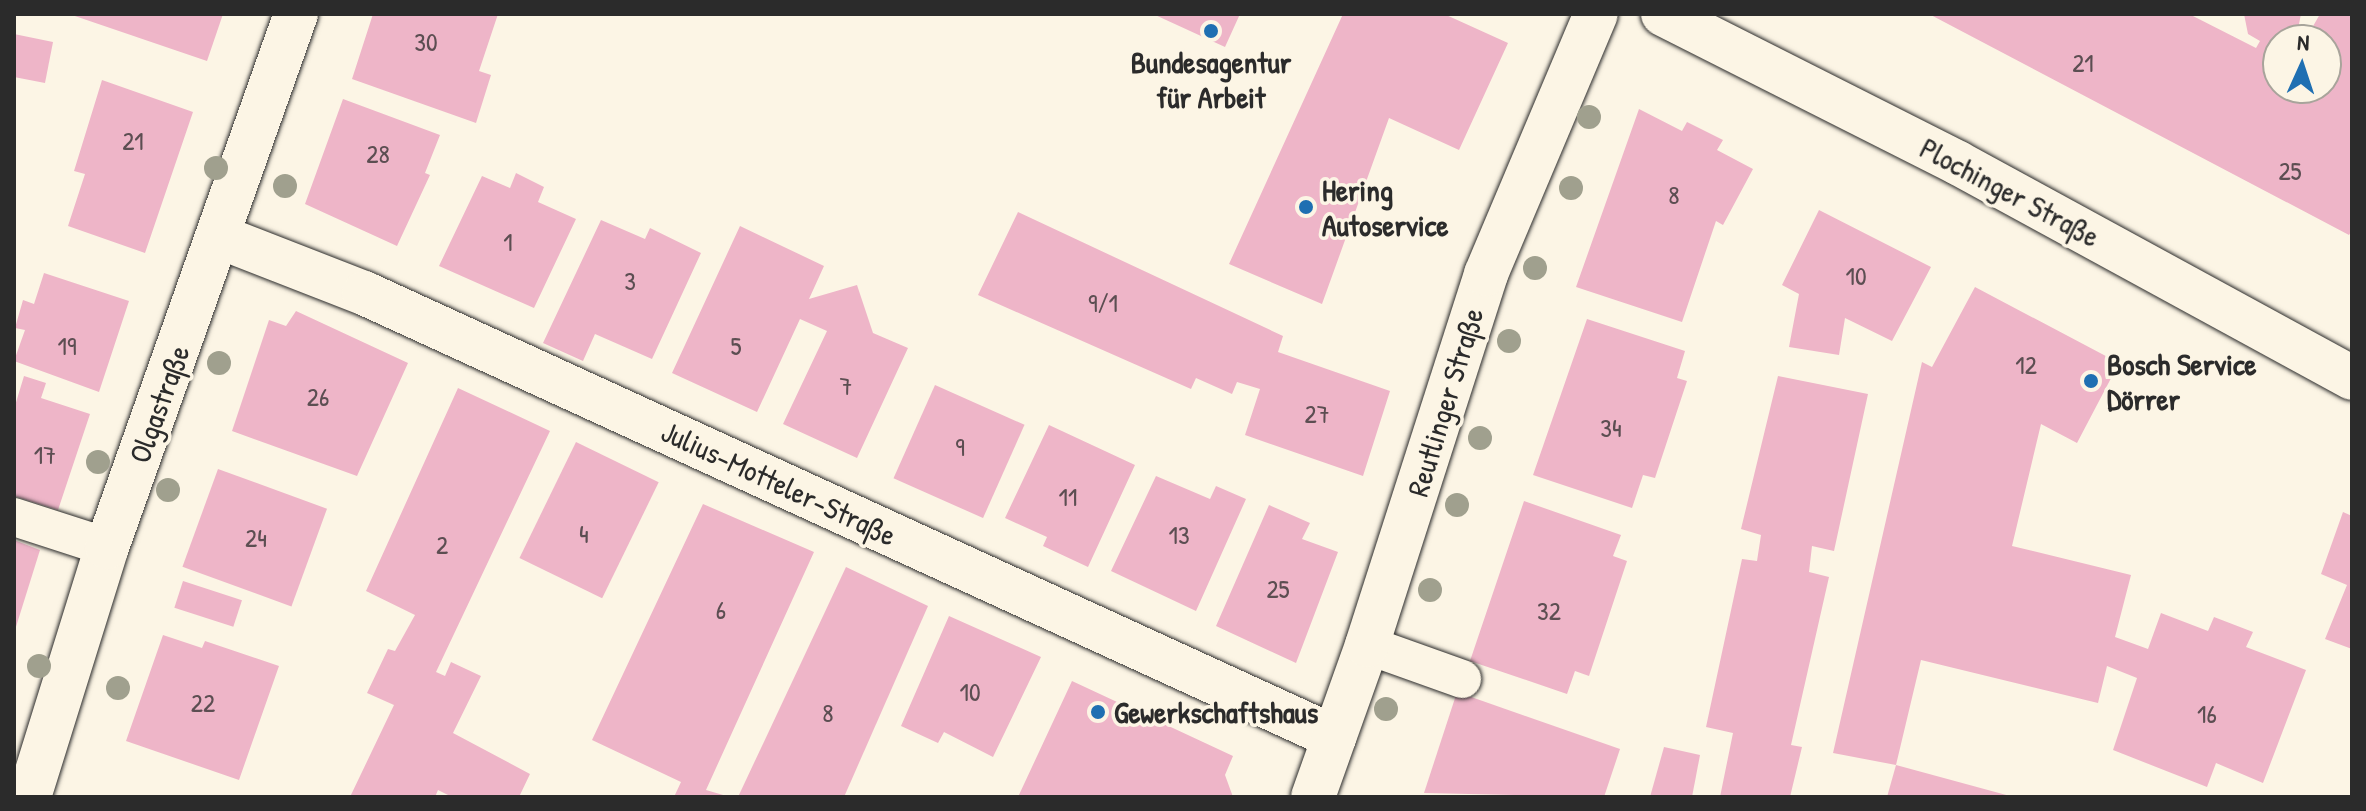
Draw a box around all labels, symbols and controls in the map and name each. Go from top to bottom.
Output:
marker: Bundesagentur für Arbeit [1202,22,1220,40]
north arrow [2262,24,2342,104]
house number: 30 [414,26,438,58]
text: N [2297,27,2310,57]
place label: Bundesagentur für Arbeit [1131,44,1291,114]
house number: 21 [2072,47,2094,79]
house number: 21 [122,125,144,157]
street label: Plochinger Straße [1914,130,2106,254]
house number: 28 [366,138,390,170]
house number: 25 [2278,155,2302,187]
place label: Hering Autoservice [1322,172,1448,242]
house number: 8 [1668,179,1680,211]
marker: Hering Autoservice [1297,198,1315,216]
house number: 1 [503,226,513,258]
house number: 10 [1845,260,1867,292]
house number: 3 [624,265,636,297]
house number: 9/1 [1088,287,1118,319]
street label: Reutlinger Straße [1399,303,1491,501]
house number: 19 [58,330,76,362]
house number: 5 [731,330,741,362]
street label: Olgastraße [121,340,197,468]
place label: Bosch Service Dörrer [2107,346,2257,416]
house number: 12 [2015,349,2037,381]
house number: 7 [840,370,852,402]
marker: Bosch Service Dörrer [2082,372,2100,390]
house number: 26 [307,381,329,413]
house number: 27 [1304,398,1330,430]
house number: 34 [1600,412,1622,444]
street label: Julius-Motteler-Straße [656,413,902,553]
house number: 9 [955,431,965,463]
house number: 17 [34,439,56,471]
house number: 11 [1059,481,1077,513]
house number: 4 [579,518,589,550]
house number: 13 [1168,519,1190,551]
house number: 24 [245,522,267,554]
house number: 2 [436,529,448,561]
house number: 25 [1266,573,1290,605]
house number: 6 [716,594,726,626]
house number: 32 [1537,595,1561,627]
house number: 10 [959,676,981,708]
house number: 22 [191,687,215,719]
place label: Gewerkschaftshaus [1114,694,1318,730]
house number: 8 [822,697,834,729]
house number: 16 [2197,698,2217,730]
marker: Gewerkschaftshaus [1089,703,1107,721]

